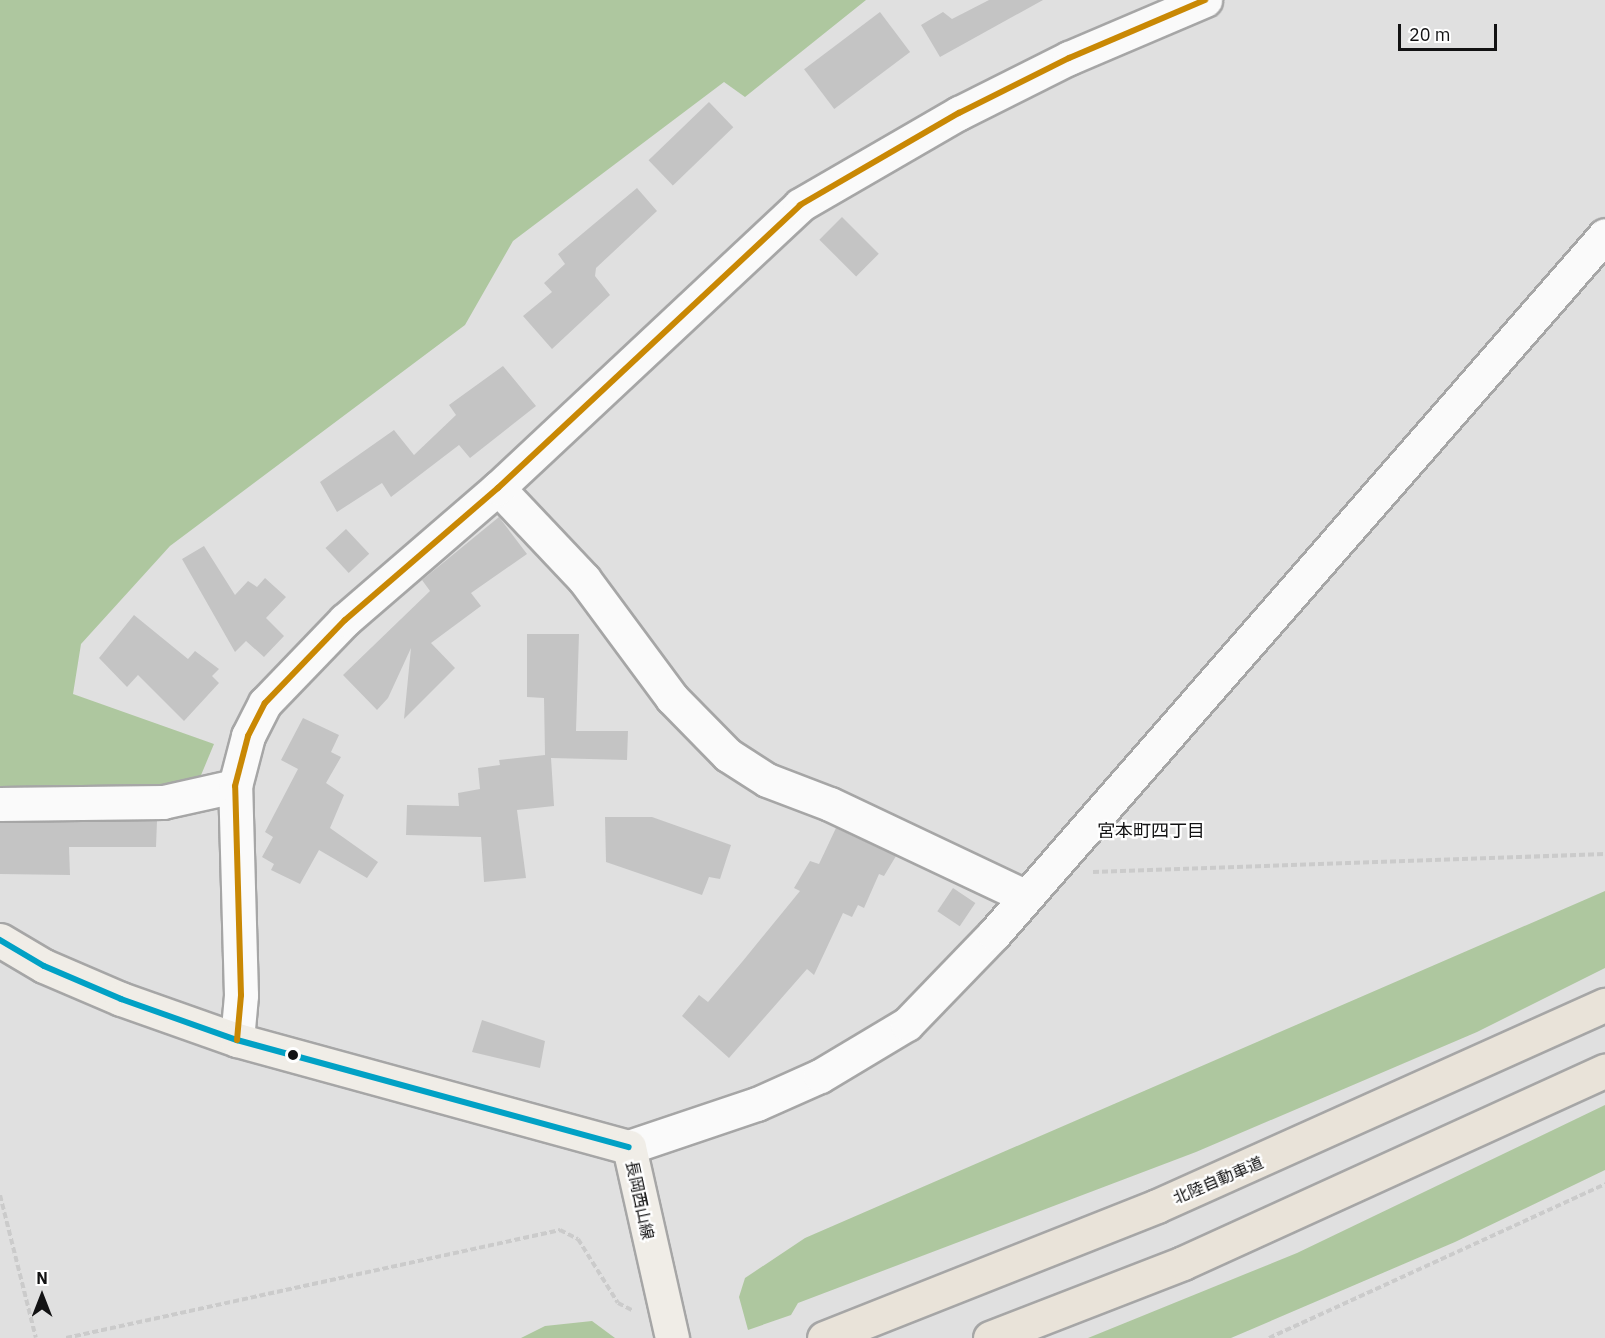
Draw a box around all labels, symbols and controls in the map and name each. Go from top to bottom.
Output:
scale bar [1401,12,1500,50]
text: 20 m [1409,23,1451,46]
district label: 宮本町四丁目 [1097,820,1205,842]
unlabelled marker [287,1049,299,1061]
street label: 北陸自動車道 [1170,1152,1266,1208]
street label: 長岡西山線 [622,1159,658,1241]
north arrow [12,1266,72,1326]
text: N [36,1268,48,1288]

